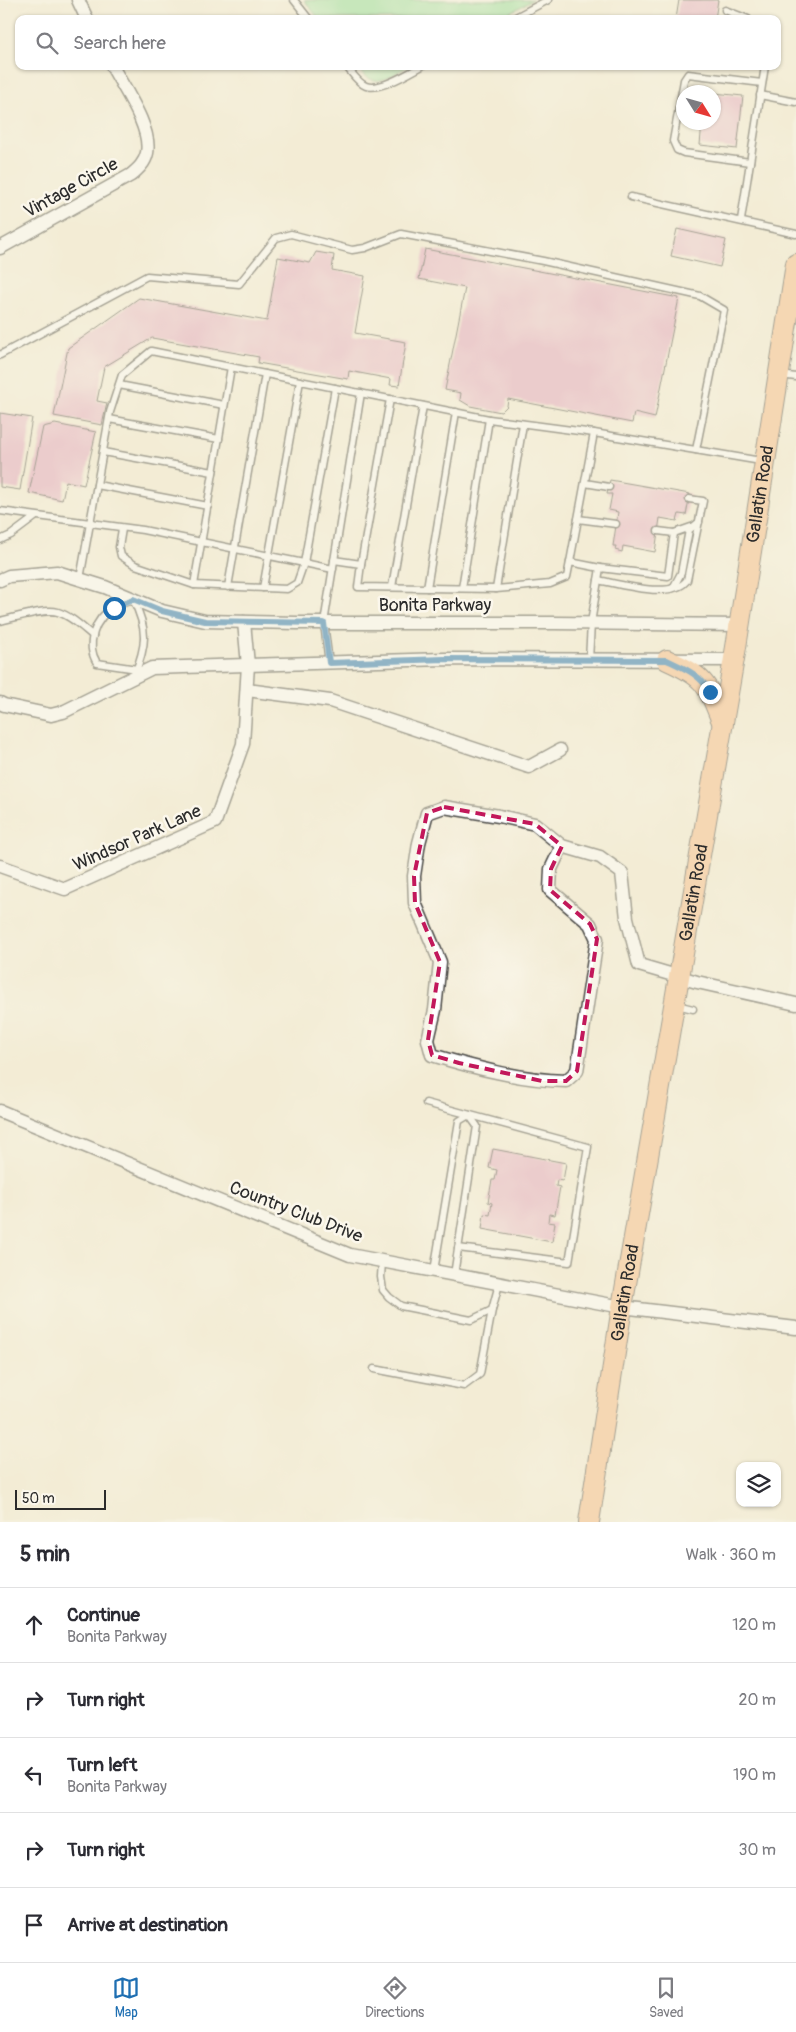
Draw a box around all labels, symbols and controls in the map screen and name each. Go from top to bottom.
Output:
search box [15,15,781,70]
icon: search [33,29,61,57]
text: Search here [73,31,166,55]
north arrow [676,85,721,130]
street label: Vintage Circle [20,153,122,223]
street label: Gallatin Road [741,444,779,545]
street label: Bonita Parkway [379,594,491,617]
route start [103,597,126,620]
route end [699,681,722,704]
street label: Windsor Park Lane [69,799,205,877]
street label: Gallatin Road [674,842,713,943]
street label: Country Club Drive [226,1176,366,1248]
street label: Gallatin Road [605,1242,644,1343]
map controls [736,1462,781,1507]
button: layers [736,1462,781,1507]
scale bar [15,1487,106,1510]
text: 50 m [22,1490,55,1507]
text: 5 min [20,1541,70,1568]
text: Walk · 360 m [685,1545,776,1565]
text: Continue [67,1603,140,1627]
icon: ahead [20,1611,48,1639]
text: 120 m [732,1615,776,1635]
text: Bonita Parkway [67,1627,167,1647]
icon: right [20,1686,48,1714]
text: Turn right [67,1688,145,1712]
text: 20 m [738,1690,776,1710]
text: Turn left [67,1753,137,1777]
icon: left [20,1761,48,1789]
text: 190 m [733,1765,776,1785]
text: Bonita Parkway [67,1777,167,1797]
icon: right [20,1836,48,1864]
text: Turn right [67,1838,145,1862]
text: 30 m [738,1840,776,1860]
icon: arrive [20,1911,48,1939]
text: Arrive at destination [67,1913,228,1937]
tab: Map [112,1974,140,2021]
tab: Directions [365,1974,424,2021]
tab: Saved [649,1974,684,2021]

